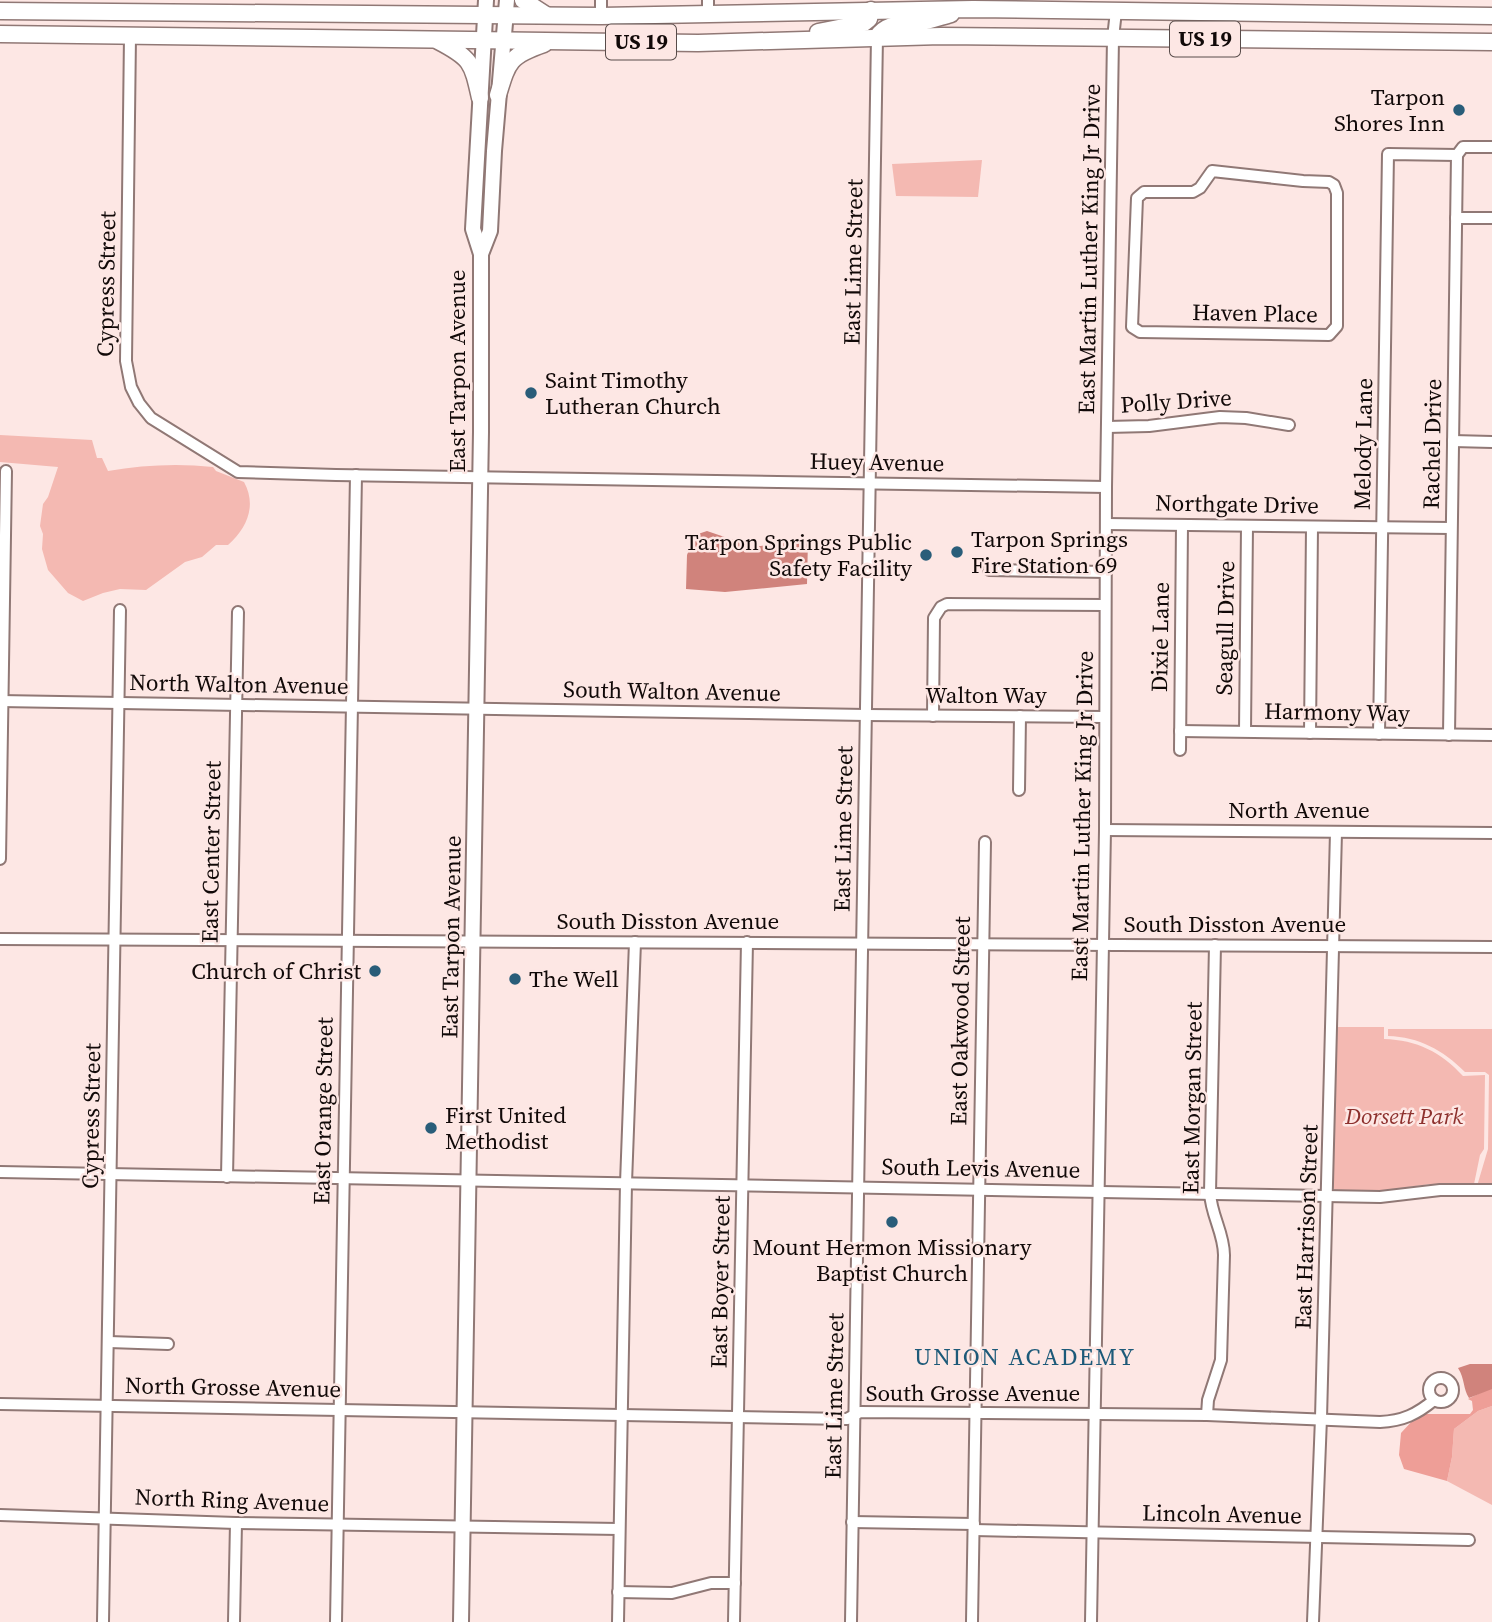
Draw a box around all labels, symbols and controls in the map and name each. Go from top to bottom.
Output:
road number: US 19 [1170,22,1240,56]
road number: US 19 [606,24,676,60]
place label: Tarpon Shores Inn [1334,81,1445,139]
street label: East Martin Luther King Jr Drive [1070,83,1108,415]
marker: Tarpon Shores Inn [1451,102,1467,118]
street label: East Lime Street [836,178,870,345]
street label: Cypress Street [89,210,123,357]
street label: East Tarpon Avenue [441,269,473,473]
street label: Haven Place [1192,296,1318,330]
place label: Saint Timothy Lutheran Church [545,364,721,422]
street label: Melody Lane [1346,378,1380,510]
street label: Rachel Drive [1415,378,1449,510]
street label: Polly Drive [1119,381,1233,421]
marker: Saint Timothy Lutheran Church [523,385,539,401]
street label: Huey Avenue [809,445,945,479]
street label: Northgate Drive [1155,487,1319,521]
place label: Tarpon Springs Fire Station 69 [971,523,1128,581]
place label: Tarpon Springs Public Safety Facility [685,526,912,584]
marker: Tarpon Springs Fire Station 69 [949,544,965,560]
marker: Tarpon Springs Public Safety Facility [918,547,934,563]
street label: Seagull Drive [1208,560,1242,696]
street label: Dixie Lane [1143,582,1177,692]
street label: East Martin Luther King Jr Drive [1063,650,1101,982]
street label: North Walton Avenue [129,666,349,702]
street label: South Walton Avenue [563,673,781,709]
street label: Walton Way [925,679,1047,711]
street label: Harmony Way [1264,695,1410,729]
street label: East Lime Street [826,745,860,912]
street label: East Center Street [193,760,229,943]
street label: North Avenue [1228,794,1370,826]
street label: East Tarpon Avenue [433,835,469,1039]
street label: South Disston Avenue [557,905,779,937]
street label: South Disston Avenue [1124,908,1346,940]
street label: East Oakwood Street [942,916,978,1126]
place label: Church of Christ [191,955,362,987]
marker: Church of Christ [367,963,383,979]
place label: The Well [529,963,619,995]
marker: The Well [507,971,523,987]
street label: East Morgan Street [1174,1001,1210,1195]
street label: East Orange Street [305,1016,341,1205]
street label: Cypress Street [74,1042,108,1189]
place label: First United Methodist [445,1099,566,1157]
park label: Dorsett Park [1344,1100,1463,1132]
marker: First United Methodist [423,1120,439,1136]
street label: East Harrison Street [1286,1123,1326,1330]
street label: South Levis Avenue [881,1150,1081,1186]
street label: East Boyer Street [702,1195,738,1369]
marker: Mount Hermon Missionary Baptist Church [884,1214,900,1230]
place label: Mount Hermon Missionary Baptist Church [753,1231,1032,1289]
street label: East Lime Street [817,1312,851,1479]
district label: UNION ACADEMY [914,1340,1136,1373]
street label: North Grosse Avenue [125,1369,341,1405]
street label: South Grosse Avenue [866,1377,1080,1409]
street label: North Ring Avenue [134,1481,330,1519]
street label: Lincoln Avenue [1142,1497,1302,1531]

